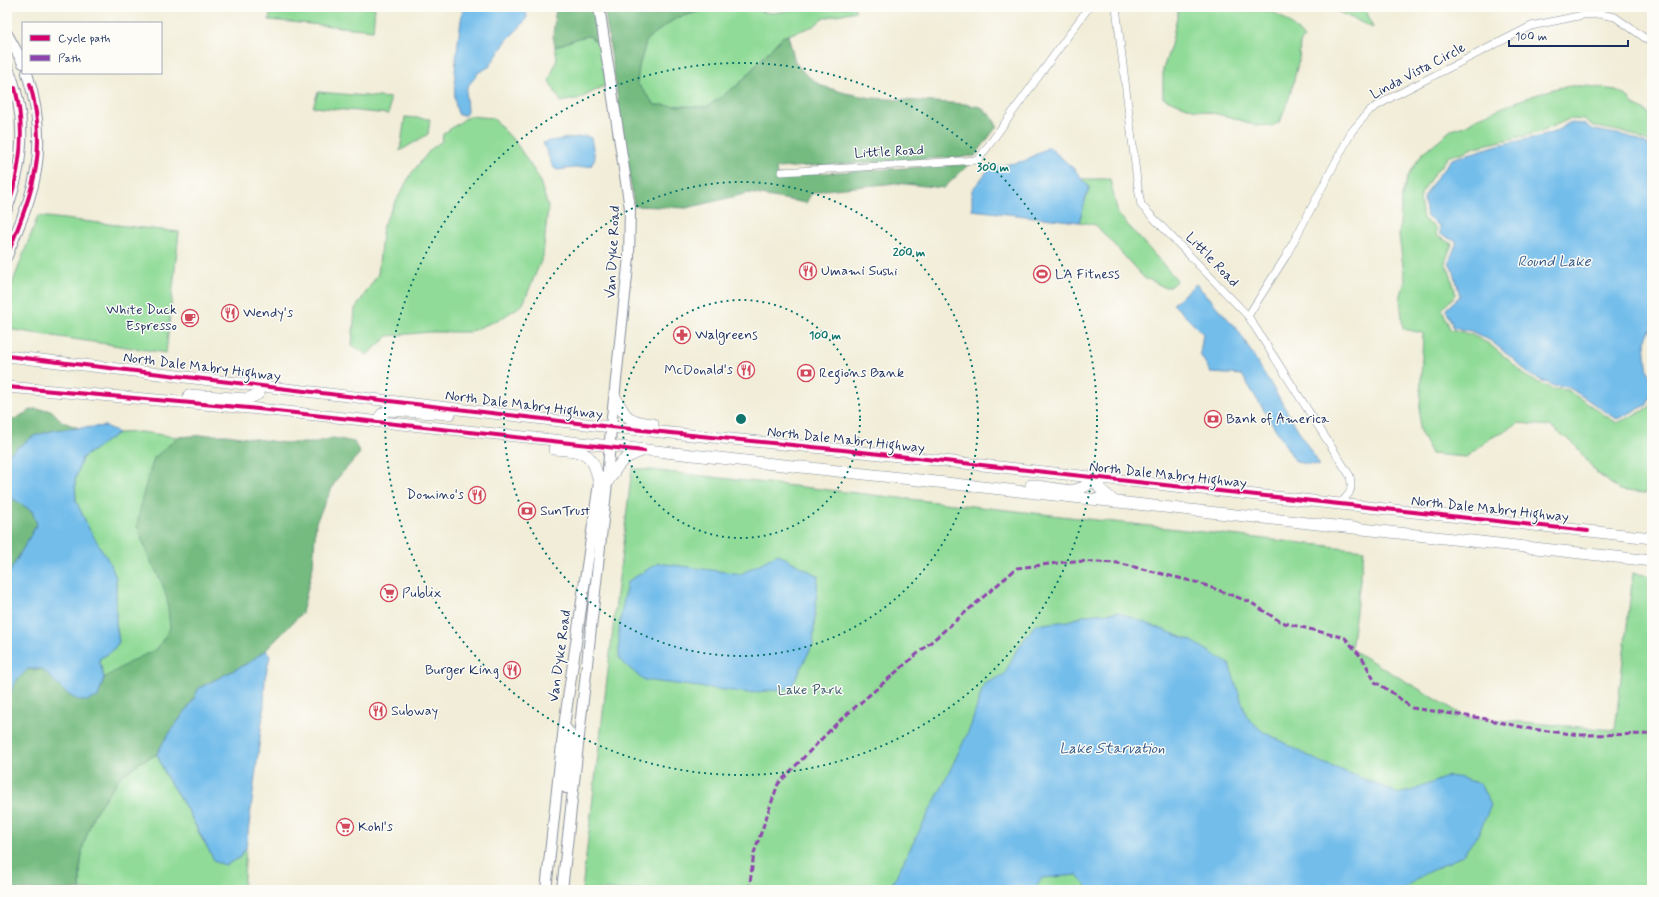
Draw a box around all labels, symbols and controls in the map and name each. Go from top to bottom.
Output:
legend [22,22,162,74]
scale bar [1509,22,1628,48]
text: 100 m [1515,29,1547,45]
text: Cycle path [58,31,110,47]
street label: Linda Vista Circle [1367,38,1469,104]
text: Path [58,51,81,67]
street label: Little Road [854,141,924,163]
text: 300 m [977,160,1010,176]
street label: Van Dyke Road [602,205,624,299]
street label: Little Road [1181,229,1243,291]
text: 200 m [893,245,926,261]
water label: Round Lake [1517,252,1592,272]
restaurant icon: Umami Sushi [798,261,818,281]
place label: Umami Sushi [821,262,897,280]
sports icon: LA Fitness [1032,264,1052,284]
place label: LA Fitness [1055,265,1120,283]
place label: White Duck Espresso [106,301,177,335]
restaurant icon: Wendy's [220,303,240,323]
place label: Wendy's [243,304,293,322]
cafe icon: White Duck Espresso [180,308,200,328]
pharmacy icon: Walgreens [672,325,692,345]
place label: Walgreens [695,326,758,345]
text: 100 m [809,328,842,344]
street label: North Dale Mabry Highway [122,348,282,388]
restaurant icon: McDonald's [736,360,756,380]
place label: McDonald's [664,361,733,379]
bank icon: Regions Bank [796,363,816,383]
place label: Regions Bank [819,364,904,384]
street label: North Dale Mabry Highway [444,386,604,426]
bank icon: Bank of America [1203,409,1223,429]
place label: Bank of America [1226,410,1330,428]
centre of rings [734,412,748,426]
street label: North Dale Mabry Highway [766,423,926,459]
street label: North Dale Mabry Highway [1088,458,1248,494]
restaurant icon: Domino's [467,485,487,505]
place label: Domino's [407,486,464,504]
street label: North Dale Mabry Highway [1410,492,1570,528]
bank icon: SunTrust [517,501,537,521]
place label: SunTrust [540,502,590,520]
supermarket icon: Publix [379,583,399,603]
place label: Publix [402,584,441,602]
street label: Van Dyke Road [545,609,575,703]
restaurant icon: Burger King [502,660,522,680]
place label: Burger King [425,661,499,680]
park label: Lake Park [777,681,843,699]
restaurant icon: Subway [368,701,388,721]
place label: Subway [391,702,438,720]
water label: Lake Starvation [1059,739,1165,759]
supermarket icon: Kohl's [335,817,355,837]
place label: Kohl's [358,818,393,836]

